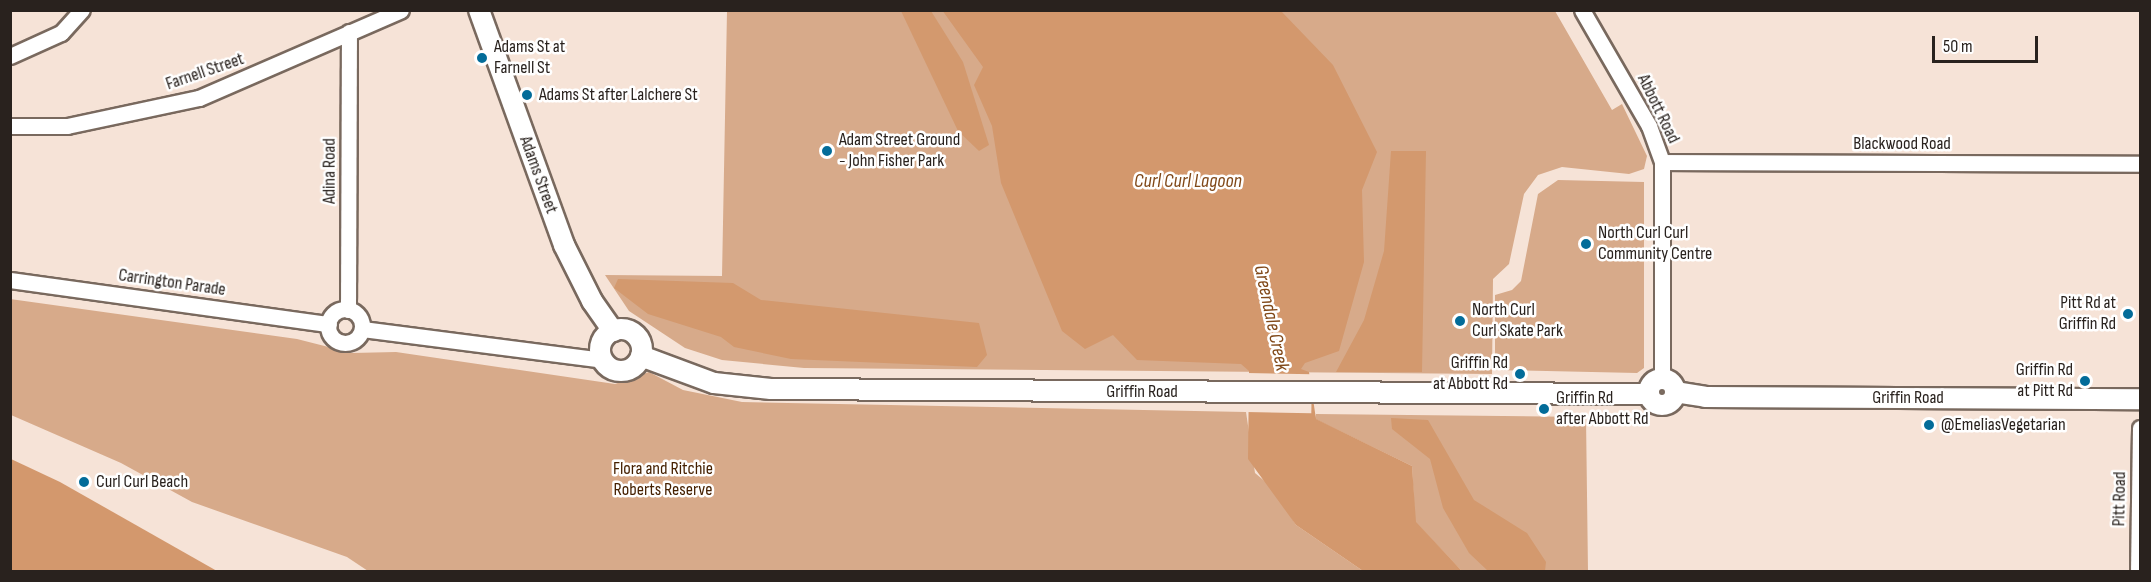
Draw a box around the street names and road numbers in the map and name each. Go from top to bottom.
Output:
street label: Farnell Street [163,49,247,95]
street label: Abbott Road [1632,71,1684,147]
street label: Adams Street [514,133,562,217]
street label: Blackwood Road [1853,133,1951,155]
street label: Adina Road [319,138,341,204]
street label: Carrington Parade [117,265,227,301]
street label: Griffin Road [1106,381,1178,403]
street label: Griffin Road [1872,387,1944,409]
street label: Pitt Road [2109,471,2131,527]

